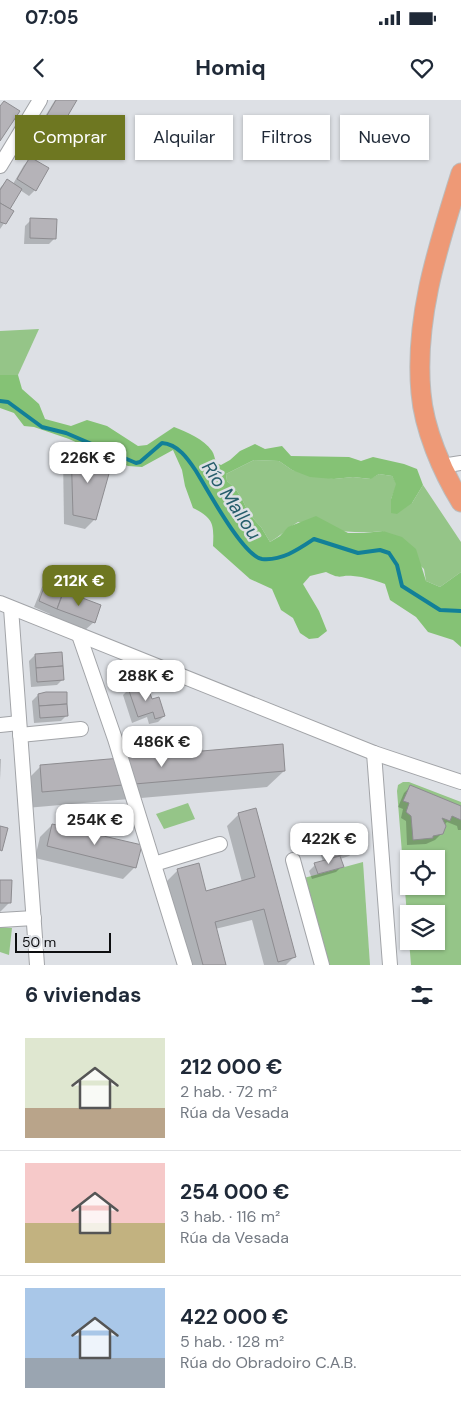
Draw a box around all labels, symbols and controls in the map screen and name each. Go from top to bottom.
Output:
text: 07:05 [25,5,79,30]
text: Homiq [195,53,266,82]
icon: back [25,54,53,82]
icon: heart [408,54,436,82]
chip: Comprar [15,115,125,160]
chip: Alquilar [135,115,233,160]
chip: Filtros [243,115,330,160]
chip: Nuevo [340,115,429,160]
pin: 226K € [47,442,129,484]
text: 226K € [60,447,116,468]
water label: Río Mallou [196,456,267,544]
pin: 212K € [38,564,120,607]
text: 212K € [53,570,105,591]
pin: 288K € [105,660,187,702]
text: 288K € [118,665,174,686]
pin: 486K € [121,726,203,768]
text: 486K € [133,731,191,752]
pin: 254K € [54,804,136,846]
text: 254K € [67,809,123,830]
pin: 422K € [288,822,370,865]
text: 422K € [301,828,357,849]
map controls [400,850,445,950]
button: locate [400,850,445,895]
button: layers [400,905,445,950]
scale bar [15,930,111,953]
text: 50 m [22,933,56,951]
text: 6 viviendas [25,981,141,1009]
icon: filters [408,981,436,1009]
text: 212 000 € [180,1053,283,1081]
icon: home [65,1058,125,1118]
text: 2 hab. · 72 m² [180,1081,277,1102]
text: Rúa da Vesada [180,1102,289,1123]
text: 254 000 € [180,1178,290,1206]
icon: home [65,1183,125,1243]
text: 3 hab. · 116 m² [180,1206,280,1227]
text: Rúa da Vesada [180,1227,289,1248]
text: 422 000 € [180,1303,289,1331]
icon: home [65,1308,125,1368]
text: 5 hab. · 128 m² [180,1331,284,1352]
text: Rúa do Obradoiro C.A.B. [180,1352,356,1373]

